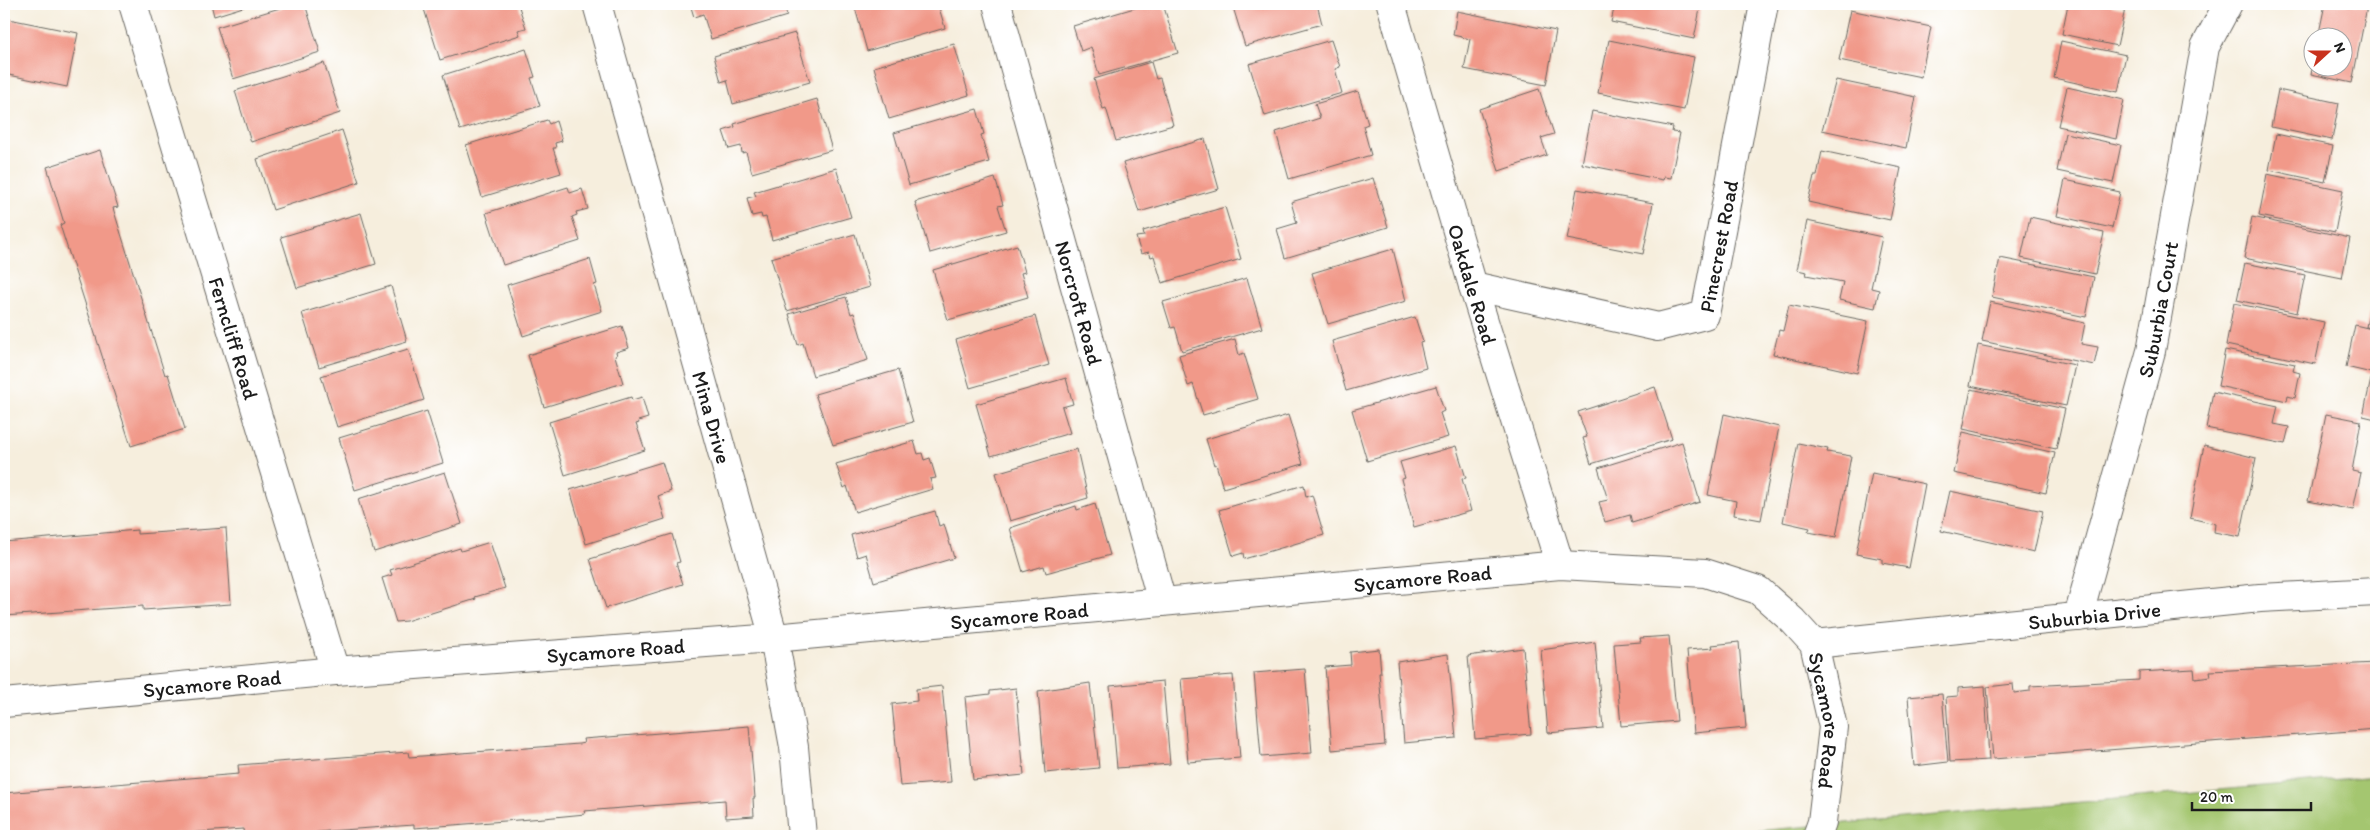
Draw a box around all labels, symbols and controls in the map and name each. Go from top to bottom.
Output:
north arrow [2302,28,2352,78]
text: N [2330,40,2349,55]
street label: Pinecrest Road [1693,177,1743,315]
street label: Oakdale Road [1443,221,1503,348]
street label: Norcroft Road [1050,238,1109,368]
street label: Suburbia Court [2132,239,2183,380]
street label: Ferncliff Road [204,274,265,403]
street label: Mina Drive [688,368,737,466]
street label: Sycamore Road [1352,559,1493,597]
street label: Sycamore Road [949,596,1089,634]
street label: Suburbia Drive [2027,596,2162,634]
street label: Sycamore Road [546,632,686,668]
street label: Sycamore Road [1804,650,1846,790]
street label: Sycamore Road [142,664,282,702]
scale bar [2192,780,2311,812]
text: 20 m [2200,788,2234,806]

